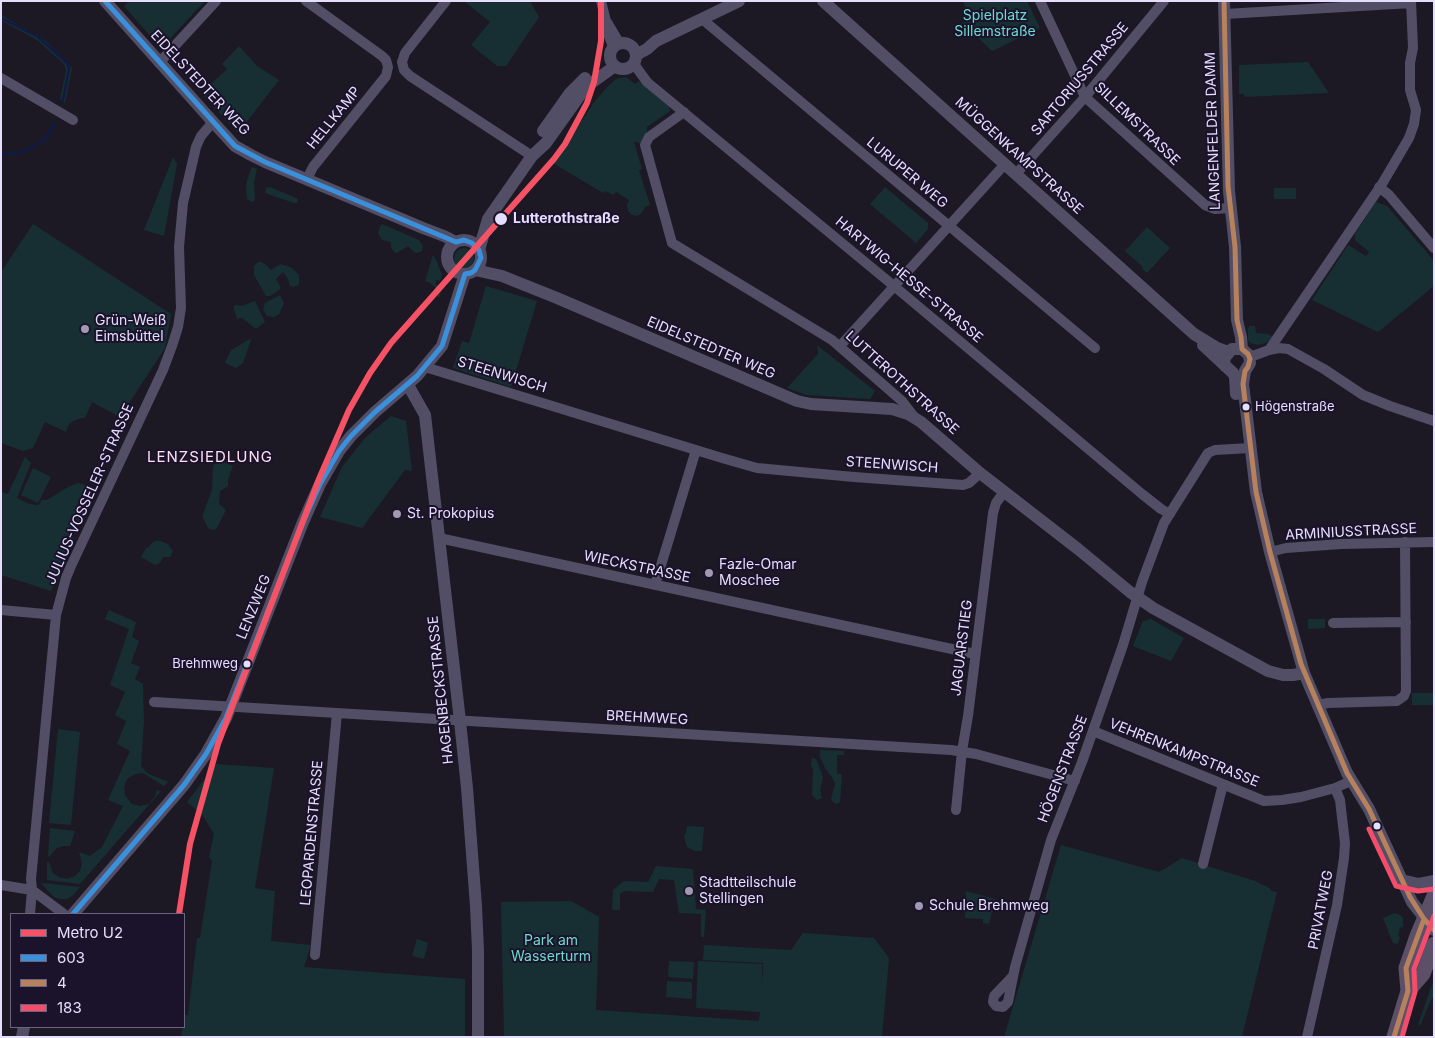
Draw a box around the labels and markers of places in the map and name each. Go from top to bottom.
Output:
marker: Lutterothstraße [493,211,509,227]
place label: Lutterothstraße [513,211,620,227]
place label: Grün-Weiß Eimsbüttel [95,313,166,346]
marker: Grün-Weiß Eimsbüttel [79,323,91,335]
place label: Högenstraße [1255,399,1335,415]
marker: Högenstraße [1241,402,1251,412]
place label: St. Prokopius [407,506,494,522]
marker: St. Prokopius [391,508,403,520]
place label: Fazle-Omar Moschee [719,557,797,590]
marker: Fazle-Omar Moschee [703,567,715,579]
place label: Brehmweg [172,656,238,672]
marker: Brehmweg [242,659,252,669]
unlabelled marker [1372,821,1382,831]
place label: Stadtteilschule Stellingen [699,875,796,908]
marker: Stadtteilschule Stellingen [683,885,695,897]
place label: Schule Brehmweg [929,898,1049,914]
marker: Schule Brehmweg [913,900,925,912]

